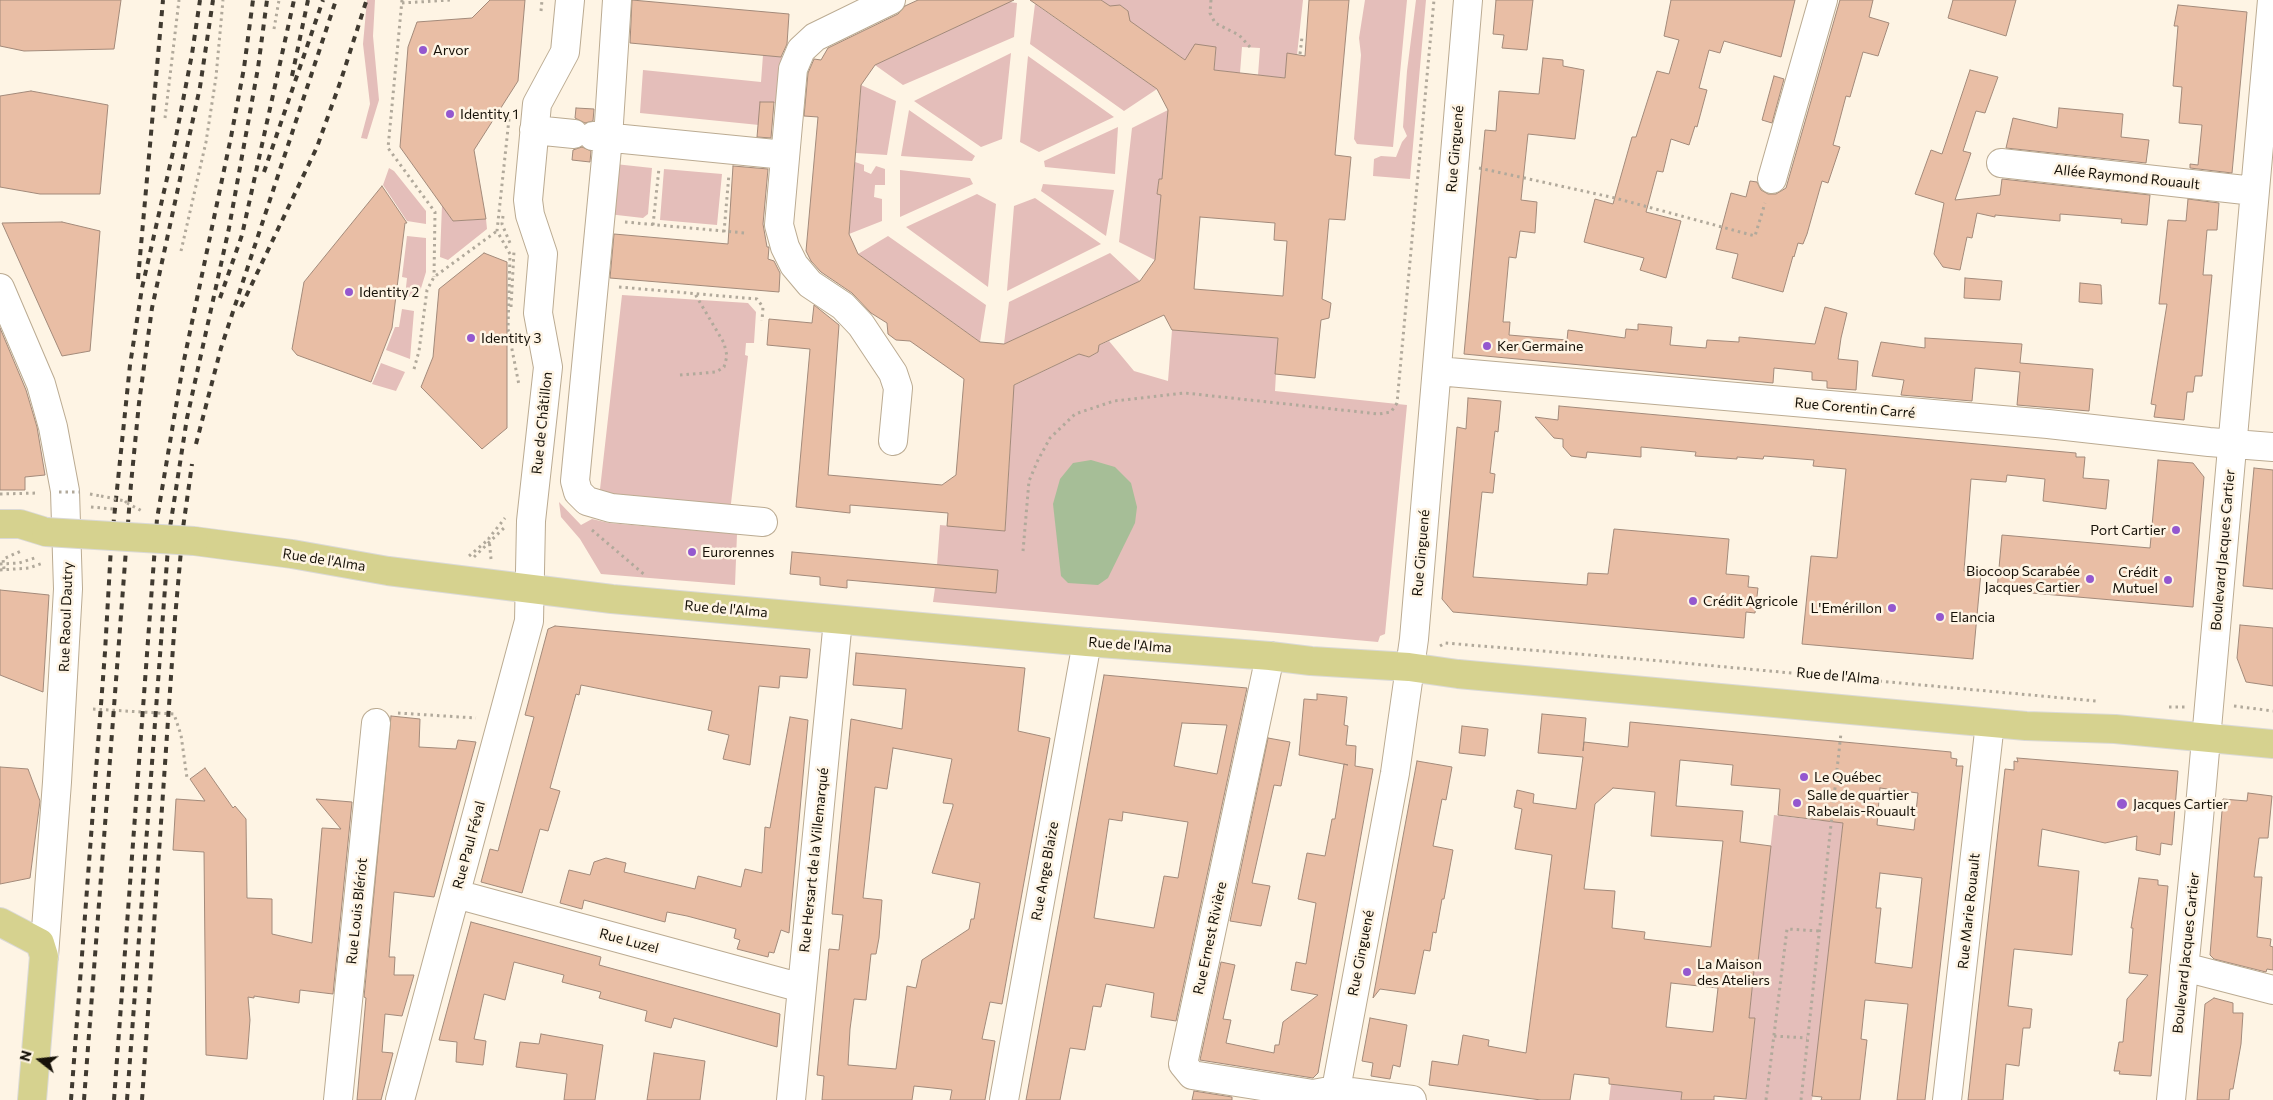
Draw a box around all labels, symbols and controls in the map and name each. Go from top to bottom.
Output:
place label: Arvor [433,42,469,58]
marker: Arvor [417,44,429,56]
street label: Rue Ginguené [1443,105,1467,193]
place label: Identity 1 [460,106,518,122]
marker: Identity 1 [444,108,456,120]
street label: Allée Raymond Rouault [2053,161,2201,193]
place label: Identity 2 [359,284,419,300]
marker: Identity 2 [343,286,355,298]
place label: Identity 3 [481,330,541,346]
marker: Identity 3 [465,332,477,344]
place label: Ker Germaine [1497,338,1583,354]
marker: Ker Germaine [1481,340,1493,352]
street label: Rue de Châtillon [528,371,556,475]
street label: Rue Corentin Carré [1794,394,1916,422]
street label: Boulevard Jacques Cartier [2208,469,2238,631]
street label: Rue Ginguené [1409,509,1433,597]
place label: Port Cartier [2090,522,2166,538]
marker: Port Cartier [2170,524,2182,536]
place label: Eurorennes [702,544,774,560]
street label: Rue de l'Alma [281,545,367,575]
marker: Eurorennes [686,546,698,558]
street label: Rue Raoul Dautry [56,562,76,672]
place label: Biocoop Scarabée Jacques Cartier [1966,563,2080,596]
place label: Crédit Mutuel [2112,564,2158,596]
marker: Biocoop Scarabée Jacques Cartier [2084,573,2096,585]
marker: Crédit Mutuel [2162,574,2174,586]
place label: Crédit Agricole [1703,593,1798,609]
marker: Crédit Agricole [1687,595,1699,607]
street label: Rue de l'Alma [684,597,768,621]
place label: L'Emérillon [1811,600,1882,616]
marker: L'Emérillon [1886,602,1898,614]
place label: Elancia [1950,609,1995,625]
marker: Elancia [1934,611,1946,623]
street label: Rue de l'Alma [1088,634,1172,656]
street label: Rue de l'Alma [1796,664,1880,688]
street label: Rue Hersart de la Villemarqué [796,767,832,953]
place label: Le Québec [1814,769,1881,785]
marker: Le Québec [1798,771,1810,783]
place label: Salle de quartier Rabelais-Rouault [1807,787,1916,820]
place label: Jacques Cartier [2133,796,2229,812]
marker: Salle de quartier Rabelais-Rouault [1791,797,1803,809]
marker: Jacques Cartier [2115,797,2129,811]
street label: Rue Paul Féval [449,799,489,891]
street label: Rue Ange Blaize [1028,820,1062,922]
street label: Rue Marie Rouault [1955,852,1983,970]
street label: Rue Louis Blériot [343,857,371,965]
street label: Boulevard Jacques Cartier [2169,872,2203,1034]
street label: Rue Ernest Rivière [1190,880,1230,996]
street label: Rue Ginguené [1344,909,1378,997]
street label: Rue Luzel [597,925,661,957]
place label: La Maison des Ateliers [1697,956,1770,989]
marker: La Maison des Ateliers [1681,966,1693,978]
north arrow [15,1035,65,1085]
text: N [15,1048,35,1063]

